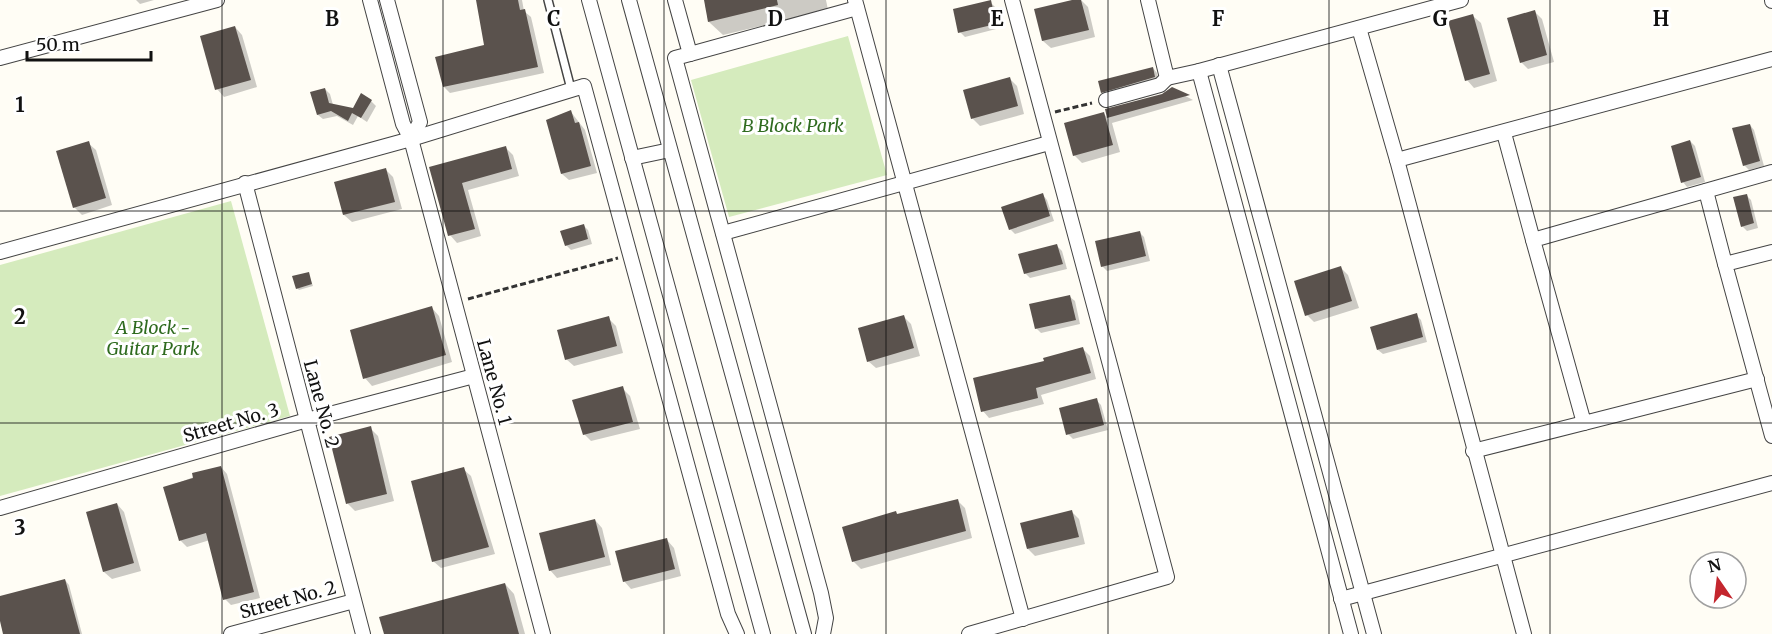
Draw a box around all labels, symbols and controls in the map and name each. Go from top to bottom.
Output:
text: B [325,6,339,31]
text: C [547,6,561,31]
text: D [767,6,783,31]
text: E [990,6,1004,31]
text: F [1212,6,1225,31]
text: G [1433,6,1448,31]
text: H [1653,6,1669,31]
scale bar [27,24,152,62]
text: 50 m [36,33,80,56]
text: 1 [15,92,25,117]
park label: B Block Park [742,114,844,137]
text: 2 [14,304,26,329]
park label: A Block - Guitar Park [106,316,200,360]
street label: Lane No. 1 [472,336,517,427]
street label: Lane No. 2 [299,357,344,451]
street label: Street No. 3 [180,398,282,447]
text: 3 [14,515,26,540]
north arrow [1688,550,1748,610]
text: N [1706,554,1723,577]
street label: Street No. 2 [237,576,339,623]

